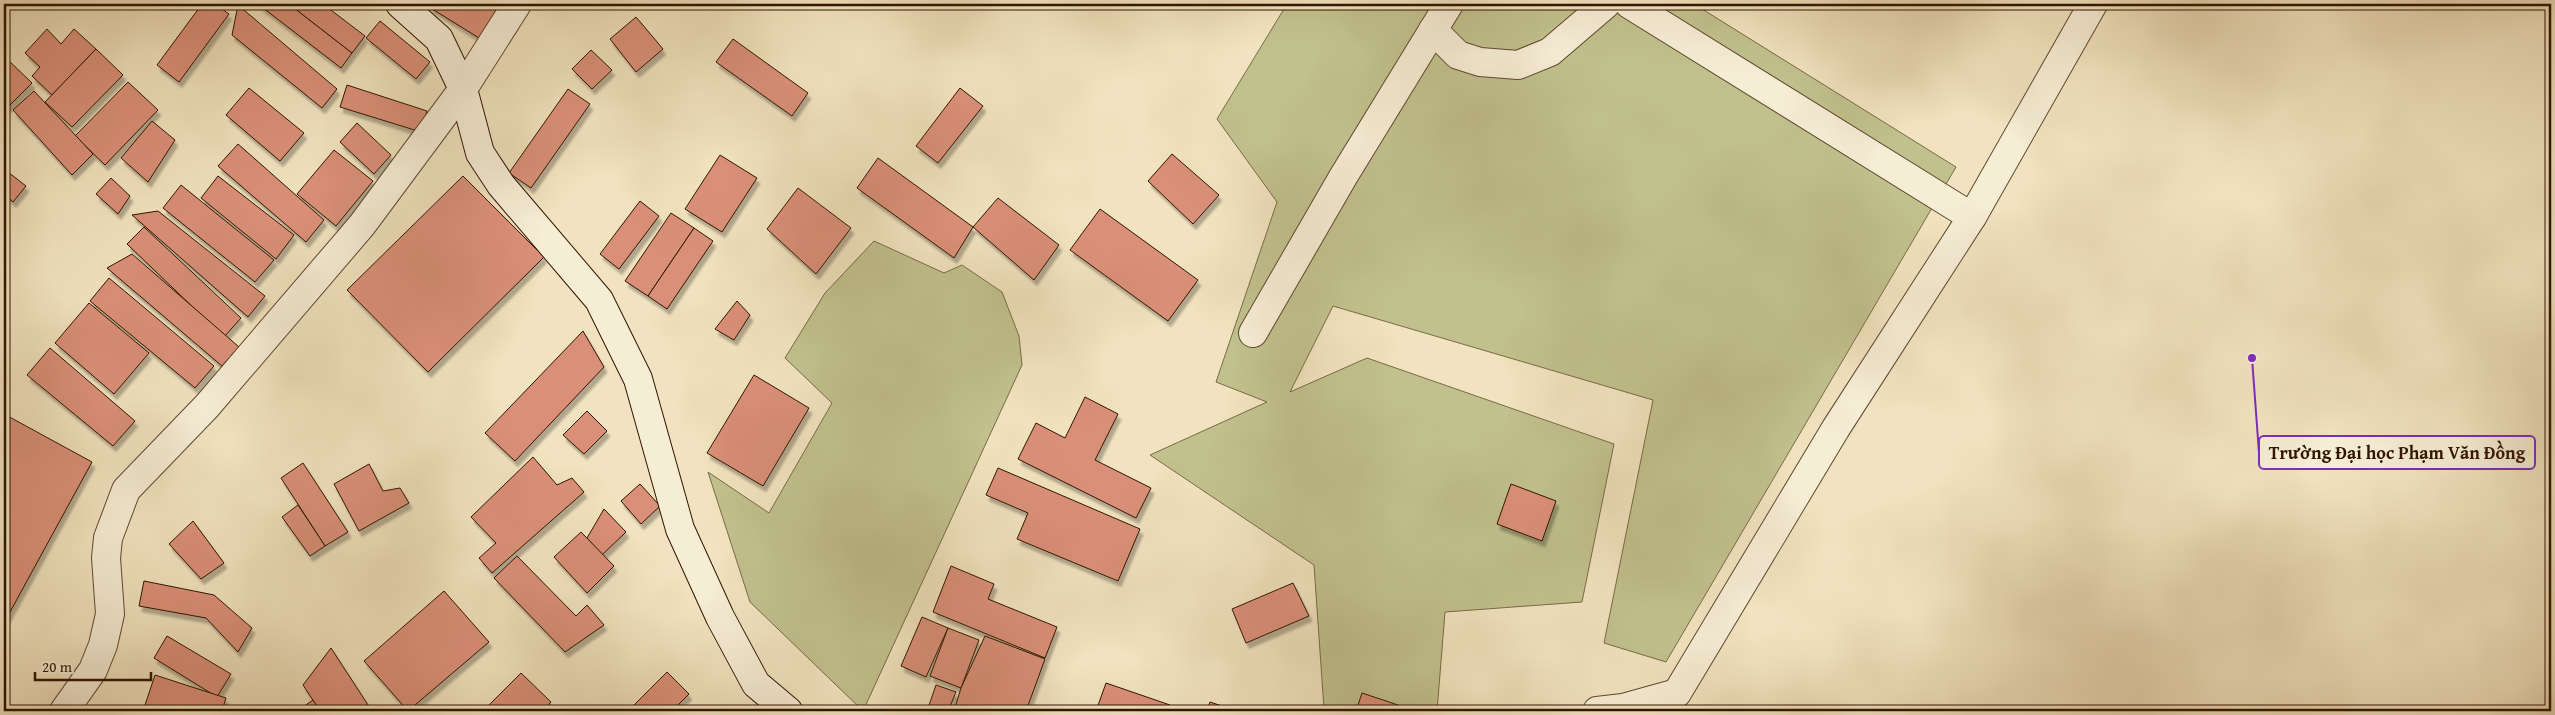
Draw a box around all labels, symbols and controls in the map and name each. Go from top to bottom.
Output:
callout: Trường Đại học Phạm Văn Đồng [2259,436,2535,469]
text: Trường Đại học Phạm Văn Đồng [2269,439,2526,466]
scale bar [35,650,151,682]
text: 20 m [42,656,73,677]

